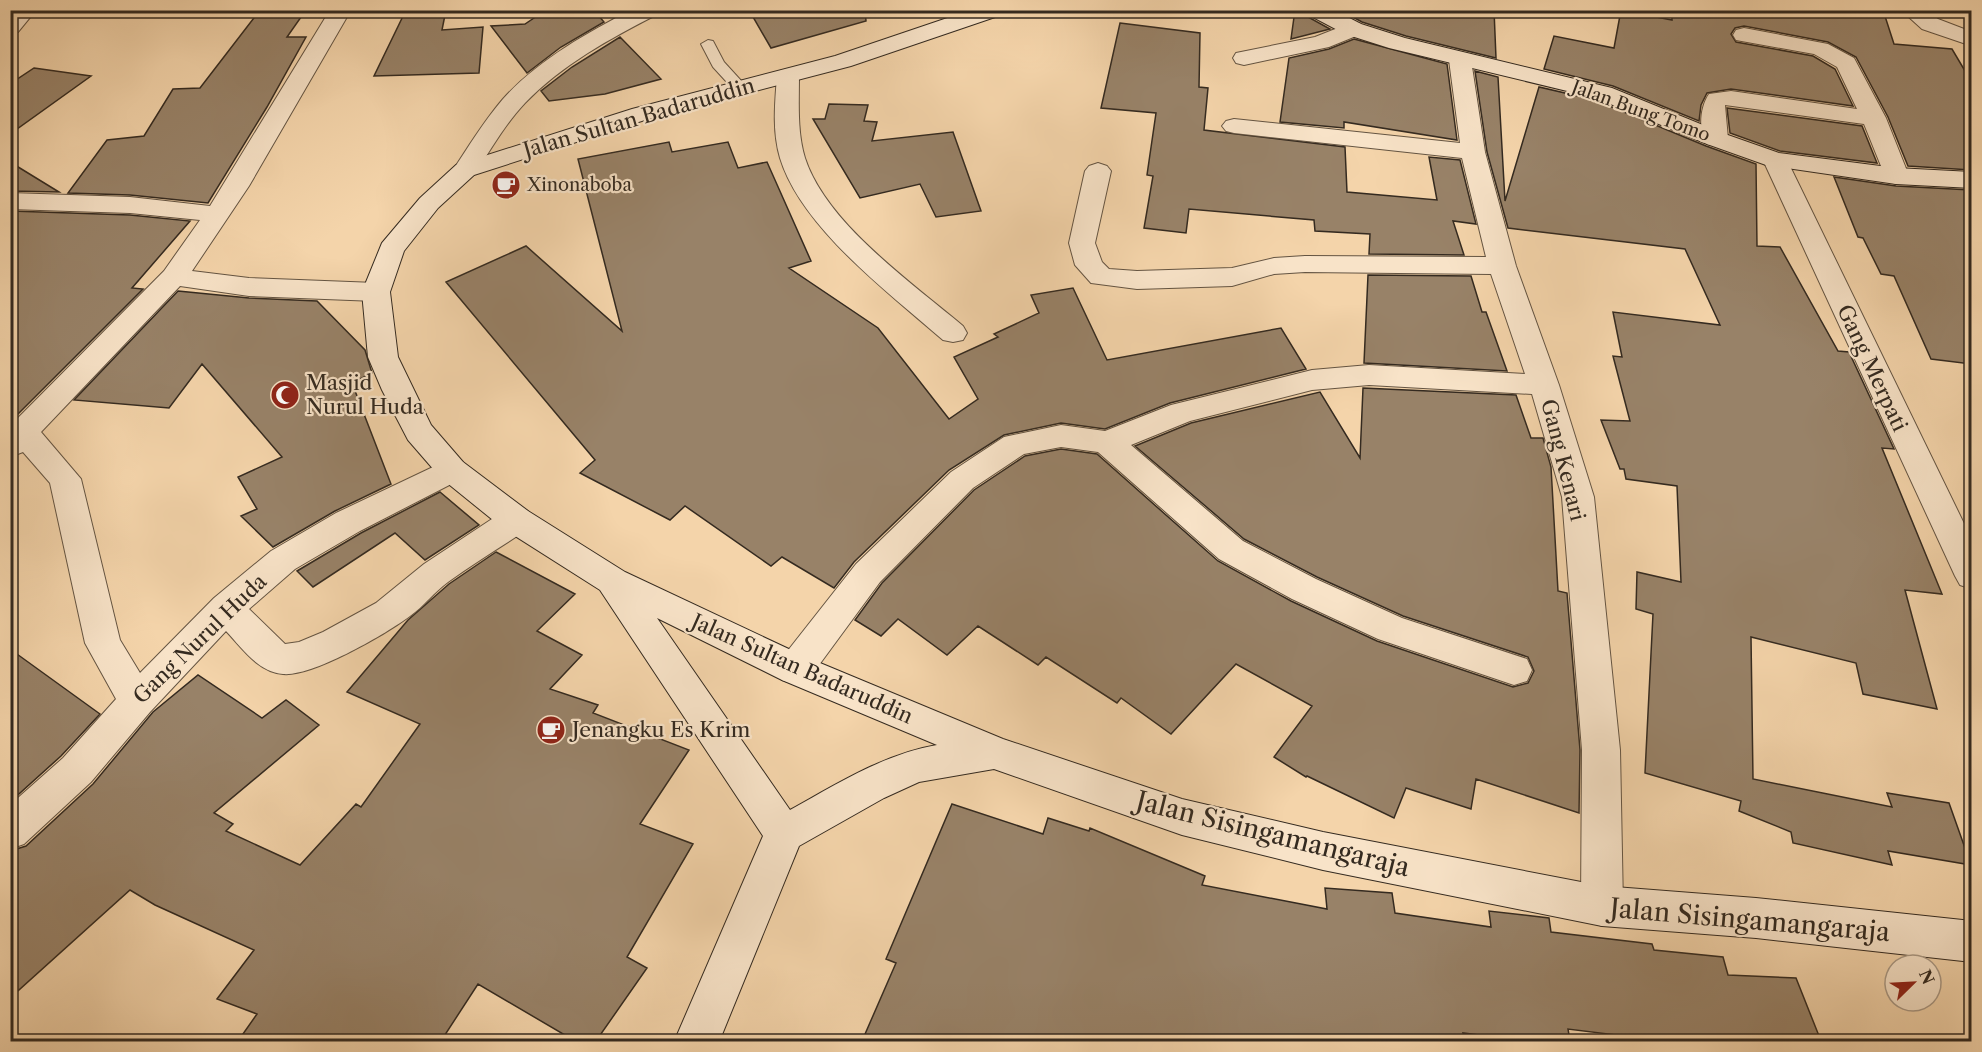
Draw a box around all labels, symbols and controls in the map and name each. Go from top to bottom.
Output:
street label: Jalan Sultan Badaruddin [517,72,758,163]
street label: Jalan Bung Tomo [1566,75,1713,146]
cafe icon: Xinonaboba [490,169,522,201]
place label: Xinonaboba [526,174,632,196]
street label: Gang Merpati [1832,300,1913,435]
place label: Masjid Nurul Huda [306,370,425,419]
mosque icon: Masjid Nurul Huda [269,379,301,411]
street label: Gang Kenari [1536,396,1591,523]
street label: Gang Nurul Huda [128,568,272,709]
street label: Jalan Sultan Badaruddin [685,607,917,729]
cafe icon: Jenangku Es Krim [535,714,567,746]
place label: Jenangku Es Krim [569,717,751,742]
street label: Jalan Sisingamangaraja [1129,784,1413,884]
street label: Jalan Sisingamangaraja [1605,891,1892,948]
north arrow [1883,953,1943,1013]
text: N [1915,966,1939,987]

